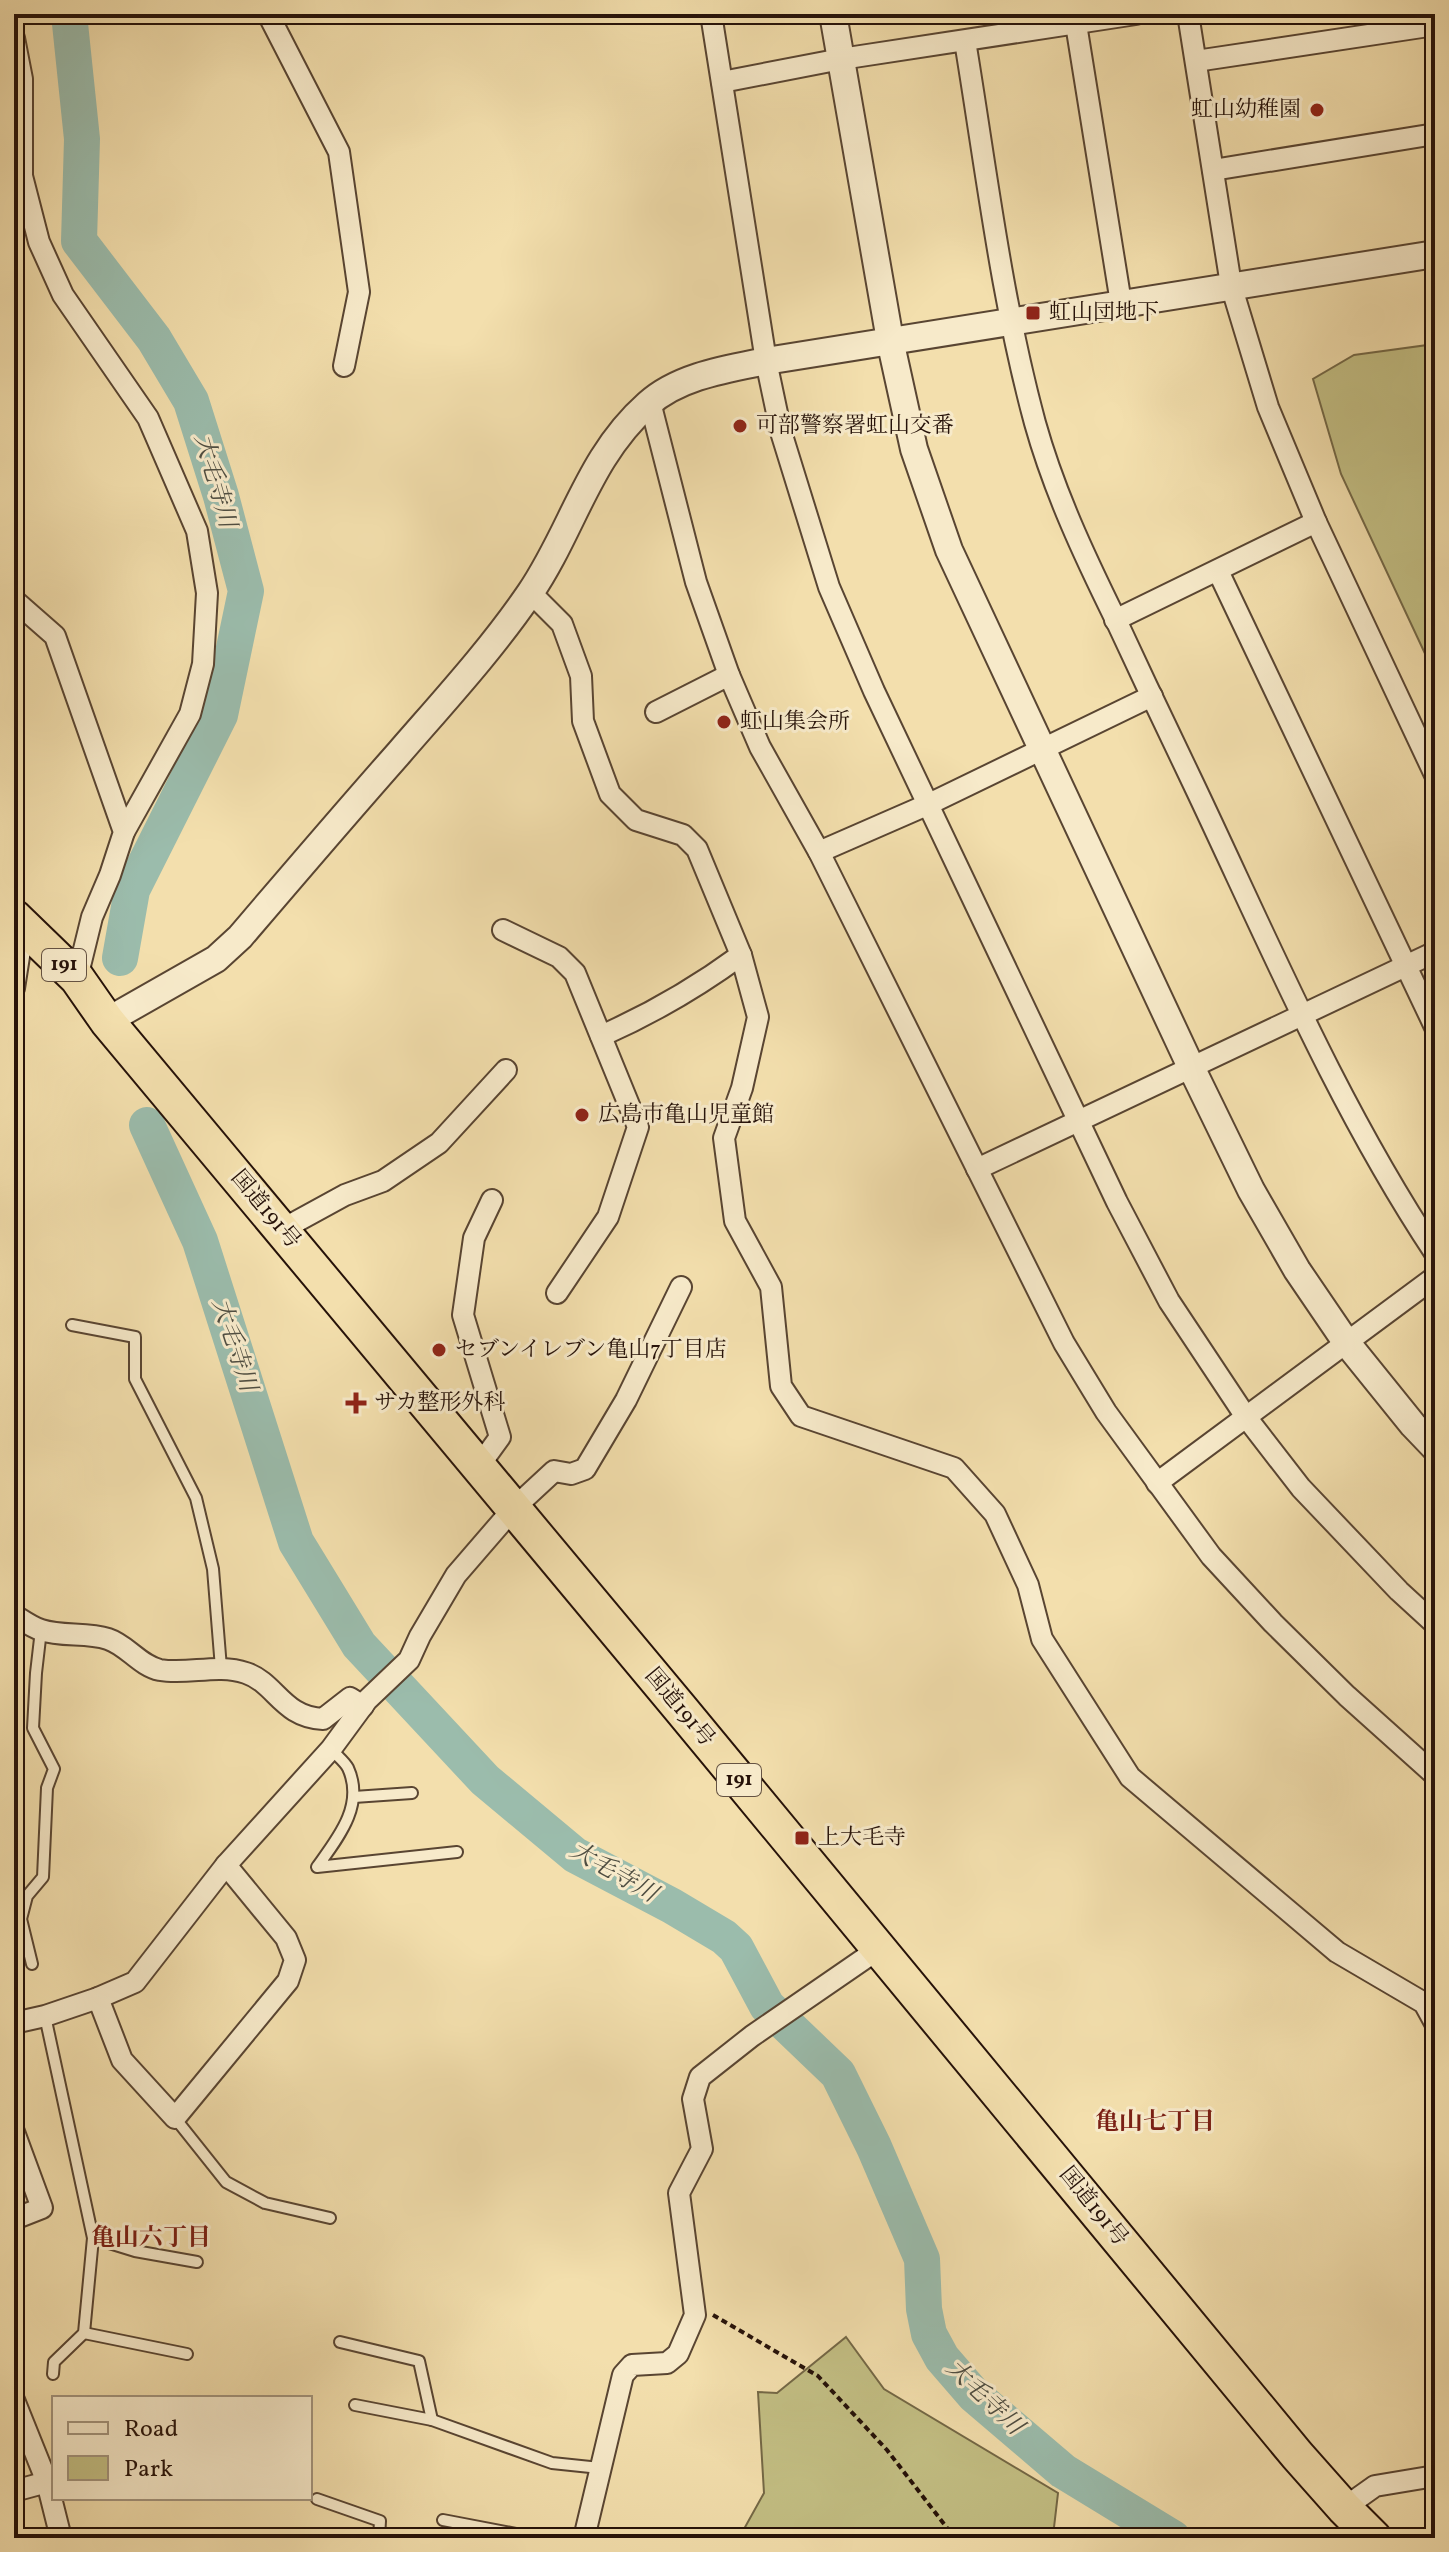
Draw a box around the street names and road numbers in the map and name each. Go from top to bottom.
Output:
road number: 191 [42,949,86,981]
street label: 国道191号 [223,1164,307,1256]
street label: 国道191号 [637,1662,721,1754]
road number: 191 [717,1764,761,1796]
street label: 国道191号 [1051,2161,1135,2253]

